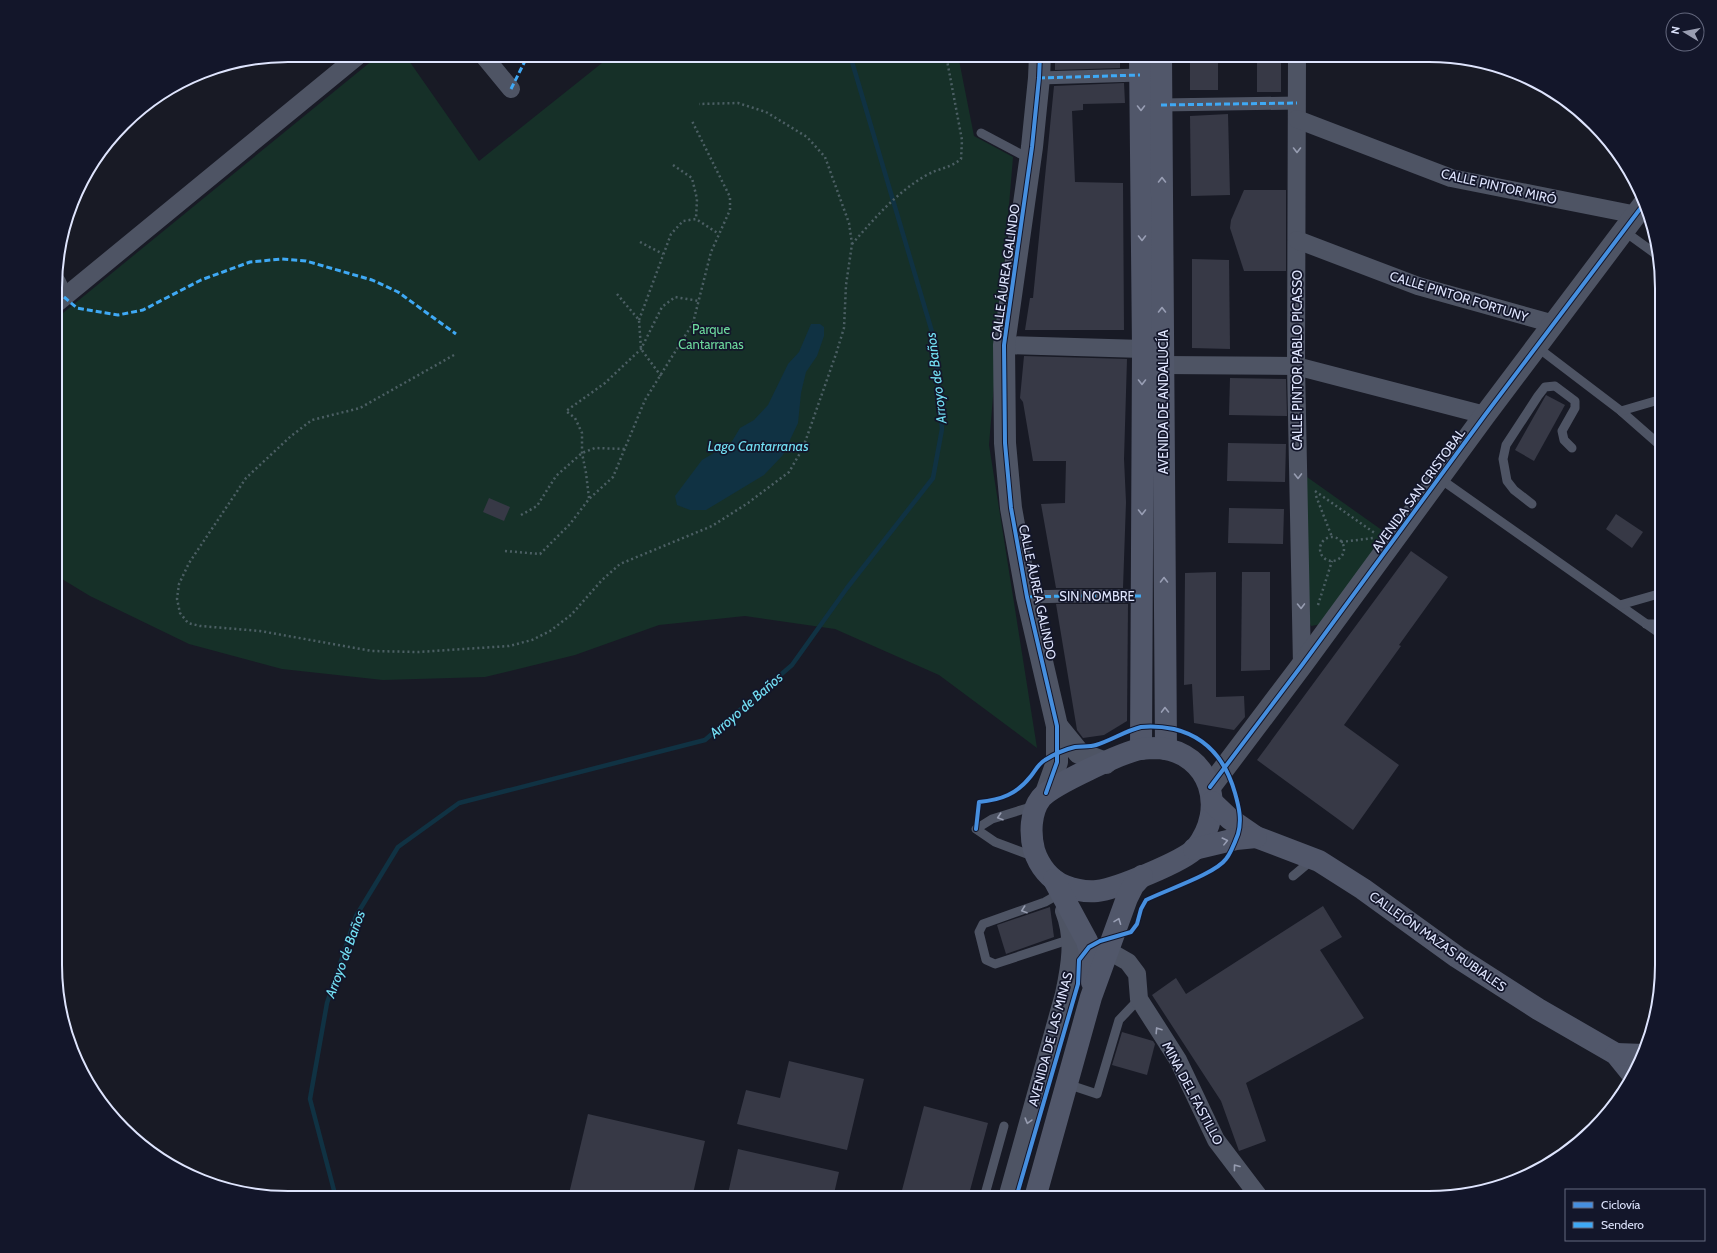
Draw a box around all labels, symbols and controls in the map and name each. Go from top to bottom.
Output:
north arrow [1665,12,1705,52]
text: N [1668,25,1683,35]
one-way arrow [1137,105,1145,111]
one-way arrow [1293,147,1301,153]
street label: CALLE PINTOR MIRÓ [1440,165,1558,207]
one-way arrow [1158,177,1166,183]
street label: CALLE ÁUREA GALINDO [987,203,1022,341]
one-way arrow [1138,235,1146,241]
street label: CALLE PINTOR FORTUNY [1388,267,1531,325]
street label: CALLE PINTOR PABLO PICASSO [1289,270,1305,450]
one-way arrow [1158,307,1166,313]
park label: Parque Cantarranas [678,321,744,352]
street label: AVENIDA DE ANDALUCÍA [1154,330,1171,474]
water label: Arroyo de Baños [921,331,951,426]
one-way arrow [1138,379,1146,385]
street label: AVENIDA SAN CRISTOBAL [1368,425,1468,555]
water label: Lago Cantarranas [707,437,809,455]
one-way arrow [1294,473,1302,479]
one-way arrow [1138,509,1146,515]
street label: CALLE ÁUREA GALINDO [1016,523,1061,661]
one-way arrow [1160,577,1168,583]
street label: SIN NOMBRE [1059,588,1135,604]
one-way arrow [1297,603,1305,609]
water label: Arroyo de Baños [705,668,787,743]
one-way arrow [1161,707,1169,713]
one-way arrow [997,812,1004,820]
one-way arrow [1222,838,1228,846]
street label: CALLEJÓN MAZAS RUBIALES [1366,888,1510,995]
one-way arrow [1021,905,1028,913]
water label: Arroyo de Baños [321,907,369,1001]
one-way arrow [1113,917,1121,924]
street label: AVENIDA DE LAS MINAS [1024,970,1076,1108]
one-way arrow [1156,1027,1163,1034]
street label: MINA DEL FASTILLO [1159,1039,1227,1147]
one-way arrow [1025,1117,1033,1124]
one-way arrow [1234,1164,1241,1171]
legend [1565,1189,1705,1241]
text: Ciclovía [1601,1197,1640,1212]
text: Sendero [1601,1217,1644,1232]

